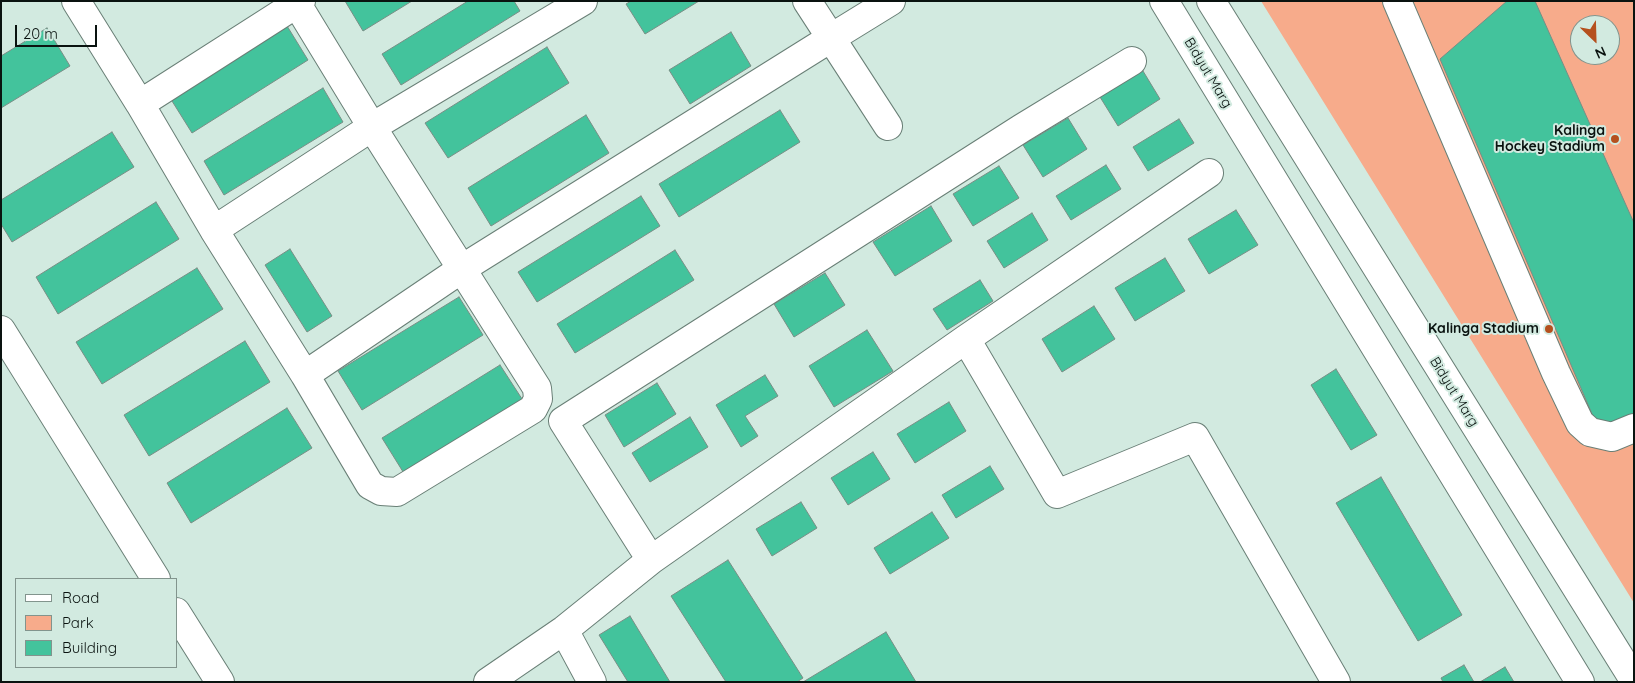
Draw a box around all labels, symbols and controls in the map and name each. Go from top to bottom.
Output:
scale bar [18,15,100,47]
north arrow [1570,15,1620,65]
text: 20 m [23,24,58,43]
street label: Bidyut Marg [1180,35,1236,111]
text: N [1592,42,1609,63]
place label: Kalinga Hockey Stadium [1495,123,1605,156]
marker: Kalinga Hockey Stadium [1609,133,1621,145]
place label: Kalinga Stadium [1428,321,1539,337]
marker: Kalinga Stadium [1543,323,1555,335]
street label: Bidyut Marg [1426,354,1482,430]
legend [15,578,178,668]
text: Road [62,588,99,607]
text: Park [62,613,94,632]
text: Building [62,638,117,657]

